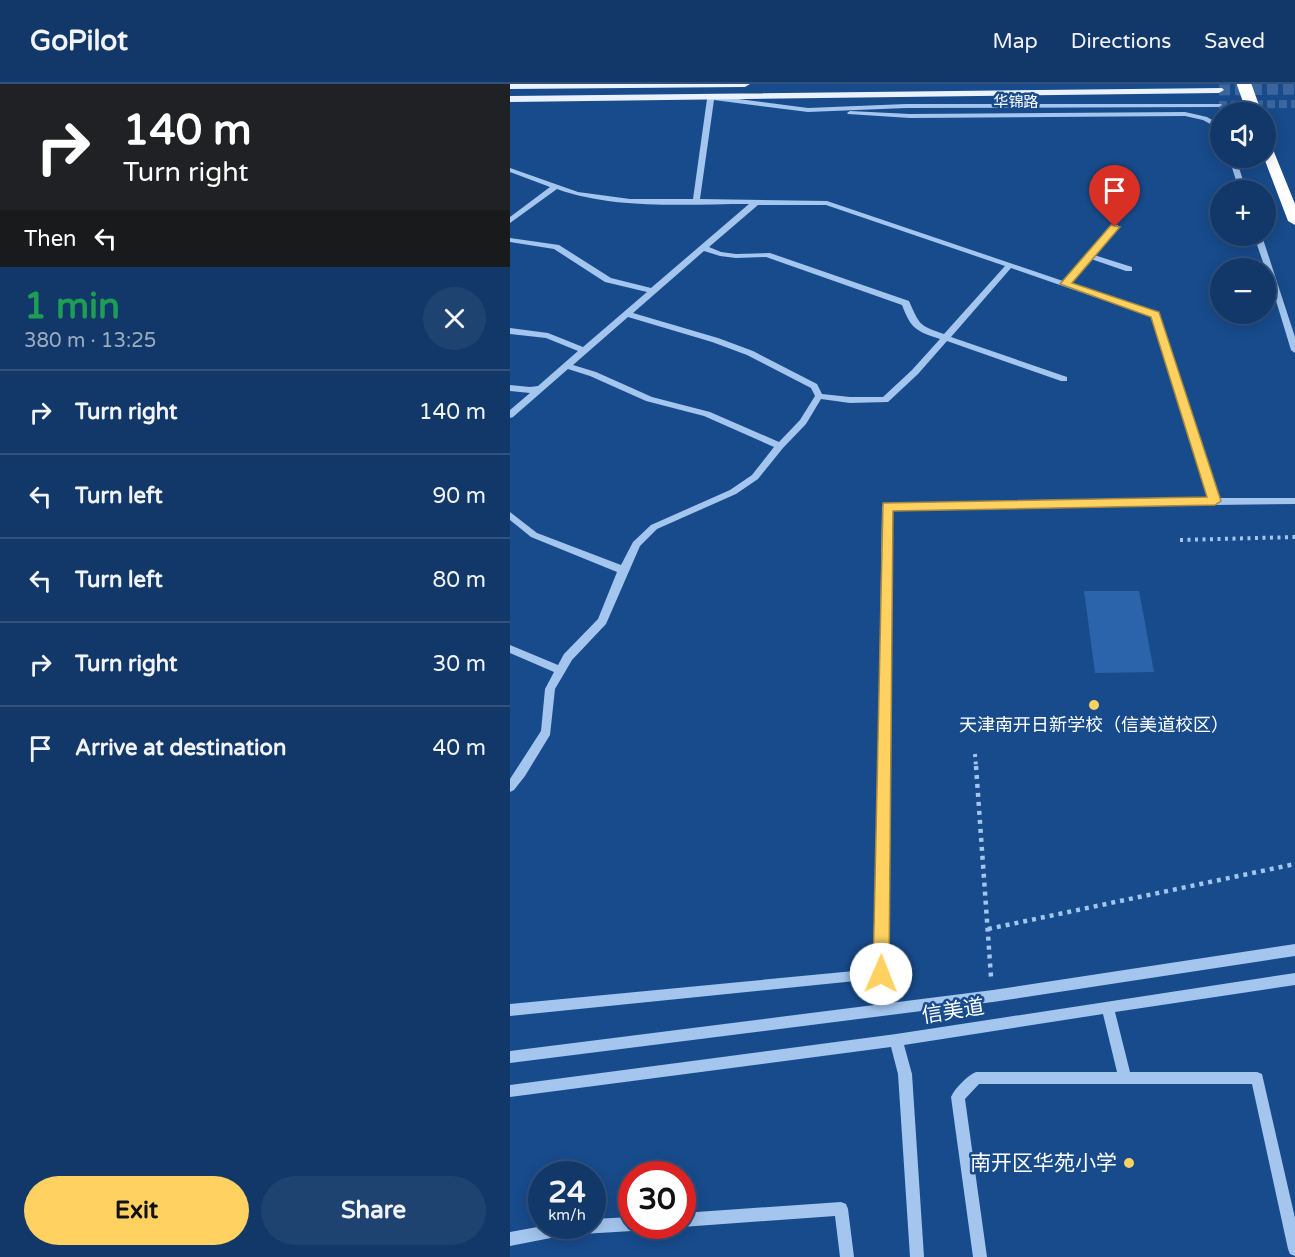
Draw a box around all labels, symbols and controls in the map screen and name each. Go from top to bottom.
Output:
text: GoPilot [30,24,128,58]
text: Map [992,29,1038,54]
text: Directions [1071,29,1171,54]
text: Saved [1204,29,1265,54]
street label: 华锦路 [993,93,1039,111]
map controls [1210,102,1276,324]
button: sound [1210,102,1276,168]
text: 140 m [123,105,252,156]
icon: right [24,108,102,186]
text: Turn right [123,156,249,189]
pin [1089,165,1140,227]
icon: arrive [1098,174,1131,207]
button: + [1210,180,1276,246]
icon: left [89,222,122,255]
text: Then [24,226,77,252]
button: − [1210,258,1276,324]
text: 1 min [24,285,120,328]
button: close [423,287,486,350]
text: 380 m · 13:25 [24,329,156,353]
icon: right [24,396,57,429]
text: Turn right [75,399,177,425]
text: 140 m [419,399,486,425]
icon: left [24,480,57,513]
text: Turn left [75,483,163,509]
text: 90 m [432,483,486,509]
icon: left [24,564,57,597]
text: Turn left [75,567,163,593]
text: 80 m [432,567,486,593]
icon: right [24,648,57,681]
text: Turn right [75,651,177,677]
text: 30 m [432,651,486,677]
marker: 天津南开日新学校（信美道校区） [1087,698,1101,712]
place label: 天津南开日新学校（信美道校区） [959,714,1229,736]
icon: arrive [24,732,57,765]
text: Arrive at destination [75,735,286,761]
text: 40 m [432,735,486,761]
position arrow [849,942,913,1006]
street label: 信美道 [920,994,986,1029]
place label: 南开区华苑小学 [970,1151,1117,1176]
marker: 南开区华苑小学 [1122,1156,1136,1170]
speed limit sign: 30 [618,1161,696,1239]
text: 24 [548,1174,586,1211]
button: Exit [24,1176,249,1245]
button: Share [261,1176,486,1245]
text: km/h [548,1206,586,1224]

